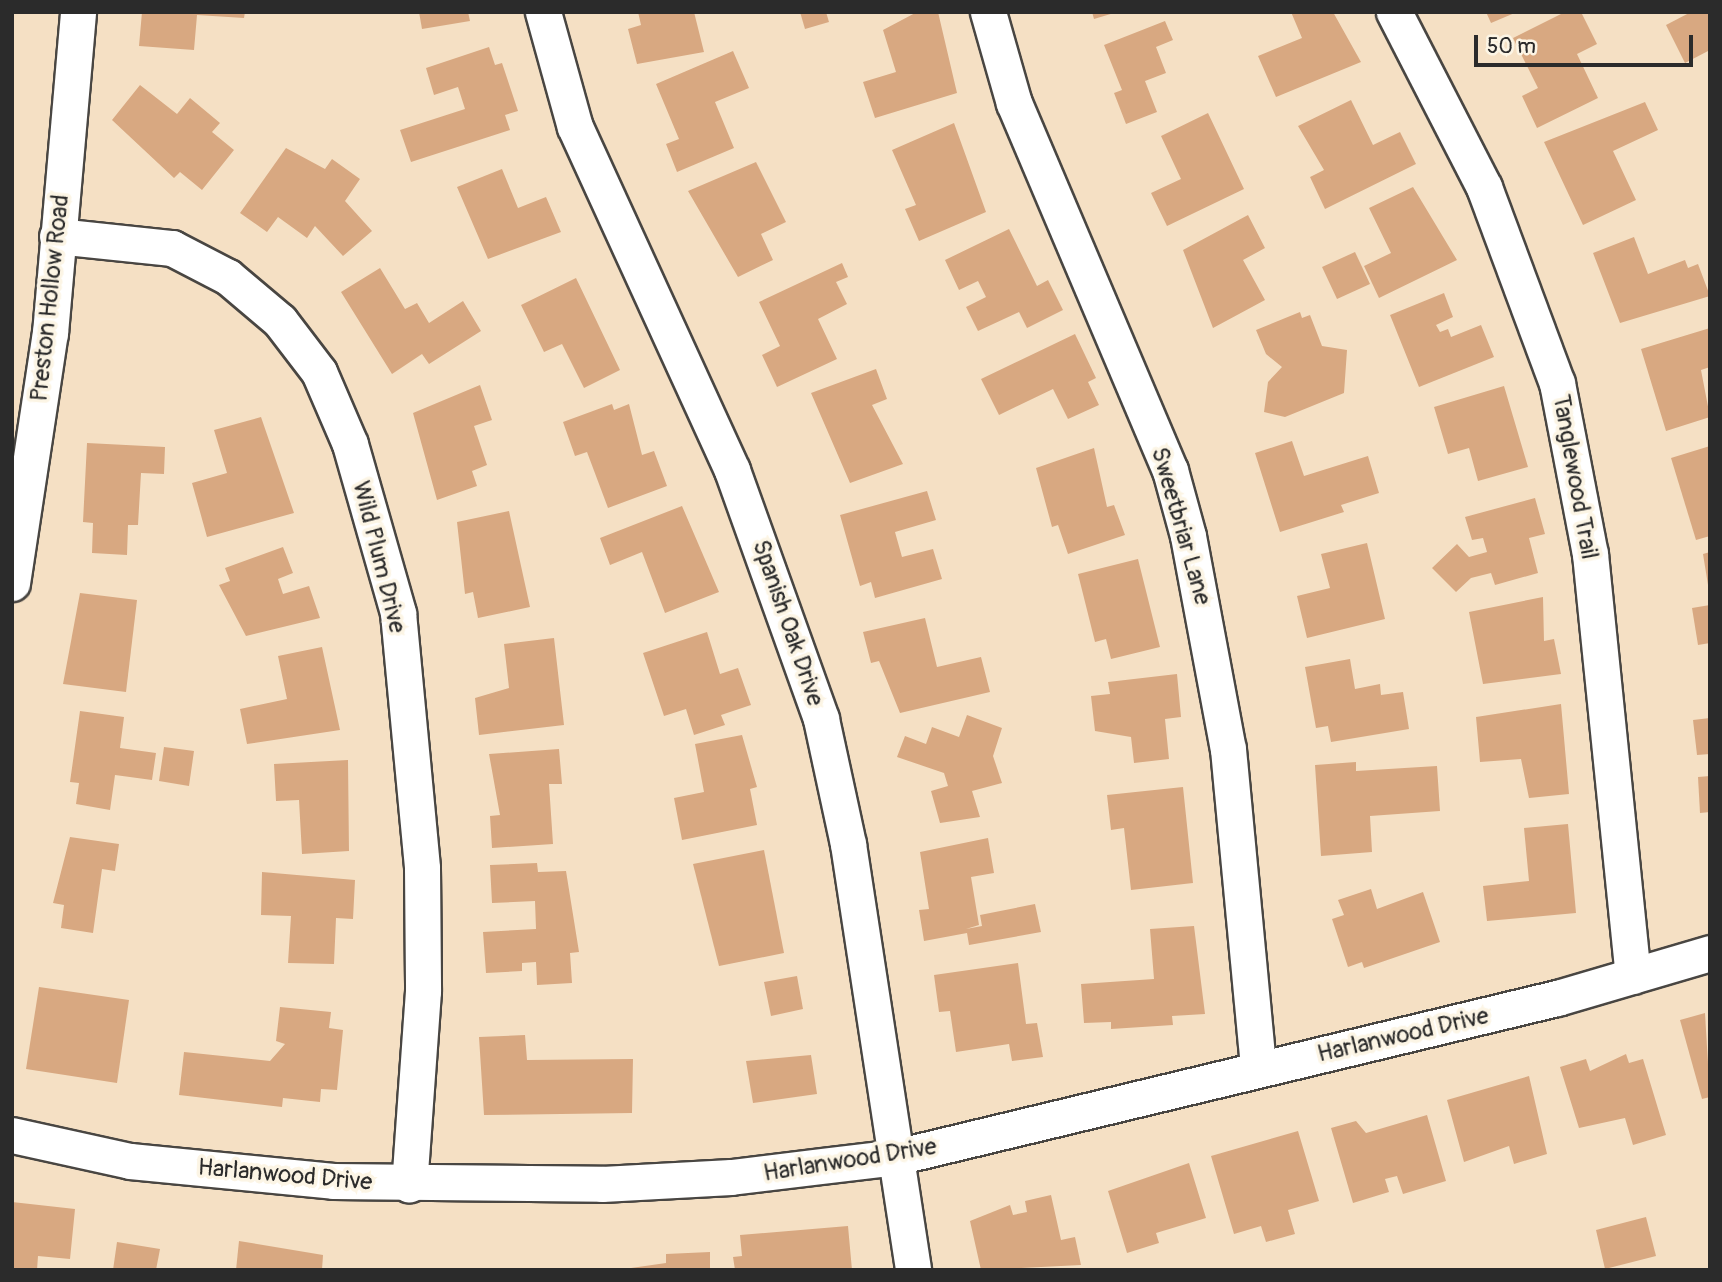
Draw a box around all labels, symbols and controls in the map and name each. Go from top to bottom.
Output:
scale bar [1477,21,1696,65]
text: 50 m [1487,33,1536,60]
street label: Preston Hollow Road [25,193,75,403]
street label: Tanglewood Trail [1546,392,1604,562]
street label: Sweetbriar Lane [1145,444,1217,608]
street label: Wild Plum Drive [346,478,412,636]
street label: Spanish Oak Drive [746,536,830,710]
street label: Harlanwood Drive [1315,1001,1491,1069]
street label: Harlanwood Drive [761,1132,939,1188]
street label: Harlanwood Drive [197,1153,373,1197]

